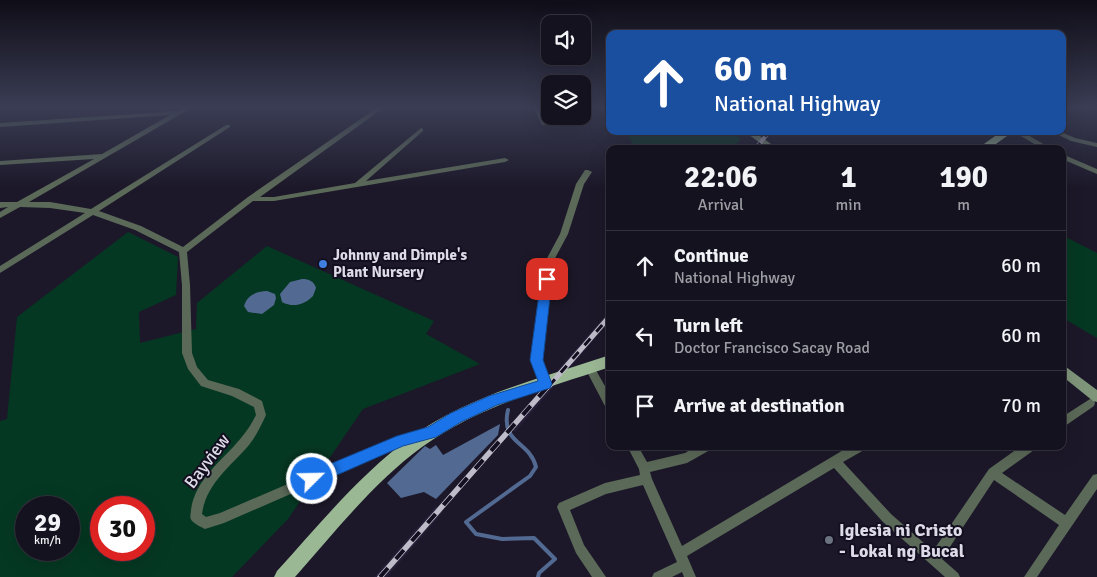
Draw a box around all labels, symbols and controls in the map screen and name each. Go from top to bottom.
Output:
map controls [541,15,591,125]
button: sound [541,15,591,65]
text: 60 m [714,47,788,90]
icon: ahead [631,50,696,115]
button: layers [541,75,591,125]
text: National Highway [714,90,881,117]
text: 22:06 [684,159,758,196]
text: 1 [840,159,857,196]
text: 190 [939,159,988,196]
text: Arrival [698,195,744,215]
text: min [836,195,861,215]
text: m [957,195,970,215]
text: Continue [674,244,749,268]
place label: Johnny and Dimple's Plant Nursery [333,246,467,281]
icon: ahead [631,252,659,280]
text: 60 m [1001,254,1041,278]
marker: Johnny and Dimple's Plant Nursery [317,258,329,270]
pin [526,258,568,300]
icon: arrive [533,265,561,293]
text: National Highway [674,268,795,288]
text: Turn left [674,314,743,338]
icon: left [631,322,659,350]
text: 60 m [1001,324,1041,348]
text: Doctor Francisco Sacay Road [674,338,870,358]
icon: arrive [631,392,659,420]
text: Arrive at destination [674,394,845,418]
text: 70 m [1001,394,1041,418]
street label: Bayview [179,429,235,493]
position arrow [285,452,337,504]
speed limit sign: 30 [90,496,155,561]
text: 29 [34,507,61,538]
place label: Iglesia ni Cristo - Lokal ng Bucal [839,519,965,562]
text: km/h [34,533,61,548]
marker: Iglesia ni Cristo - Lokal ng Bucal [823,534,835,546]

